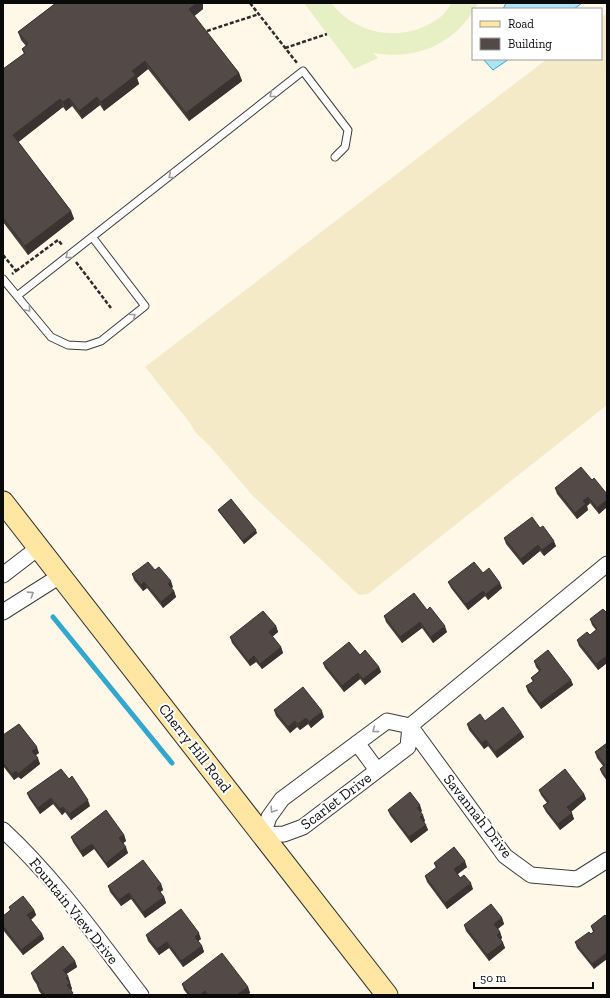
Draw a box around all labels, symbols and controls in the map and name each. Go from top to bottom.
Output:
legend [472,8,602,60]
text: Road [508,17,534,31]
text: Building [508,37,552,51]
one-way arrow [270,90,277,97]
one-way arrow [168,171,175,178]
one-way arrow [65,251,72,258]
one-way arrow [23,305,30,312]
one-way arrow [129,313,136,320]
one-way arrow [27,591,34,599]
street label: Cherry Hill Road [155,700,236,797]
one-way arrow [372,725,379,732]
street label: Scarlet Drive [297,769,375,833]
street label: Savannah Drive [440,771,516,861]
one-way arrow [270,806,278,813]
street label: Fountain View Drive [26,854,122,968]
scale bar [474,964,593,990]
text: 50 m [480,971,507,985]

